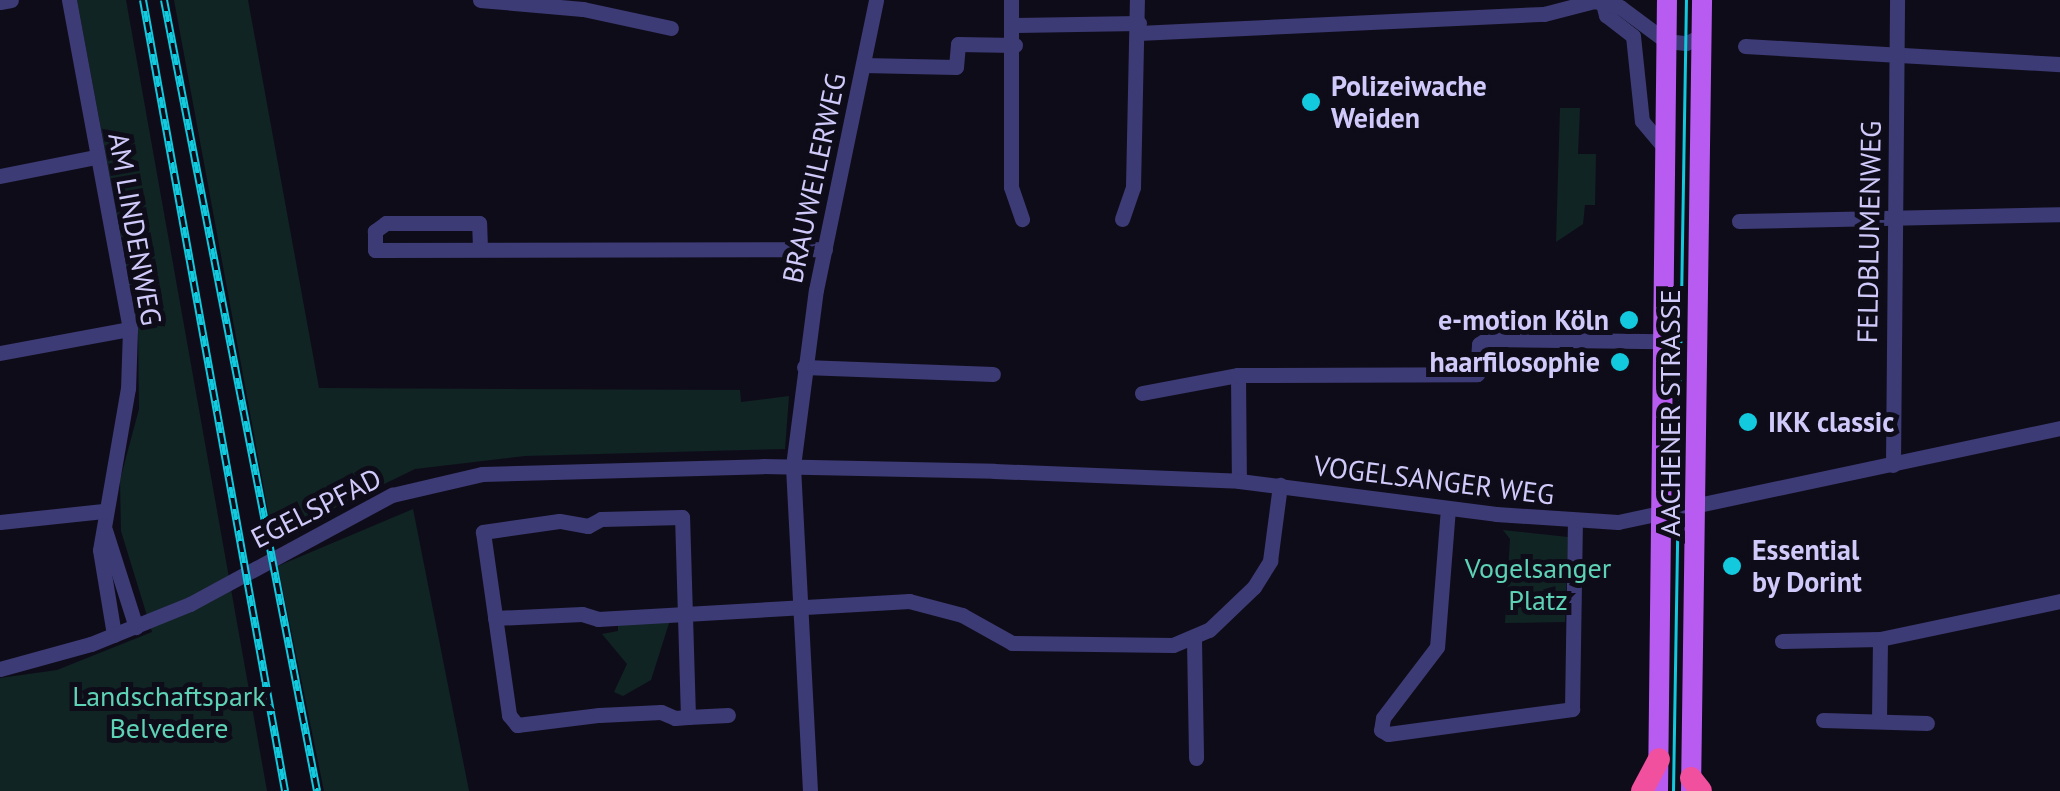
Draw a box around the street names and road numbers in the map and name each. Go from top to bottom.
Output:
street label: BRAUWEILERWEG [775,70,853,286]
street label: FELDBLUMENWEG [1850,120,1888,344]
street label: AM LINDENWEG [102,130,168,328]
street label: AACHENER STRASSE [1653,289,1687,537]
street label: VOGELSANGER WEG [1312,449,1556,511]
street label: EGELSPFAD [245,461,387,555]

